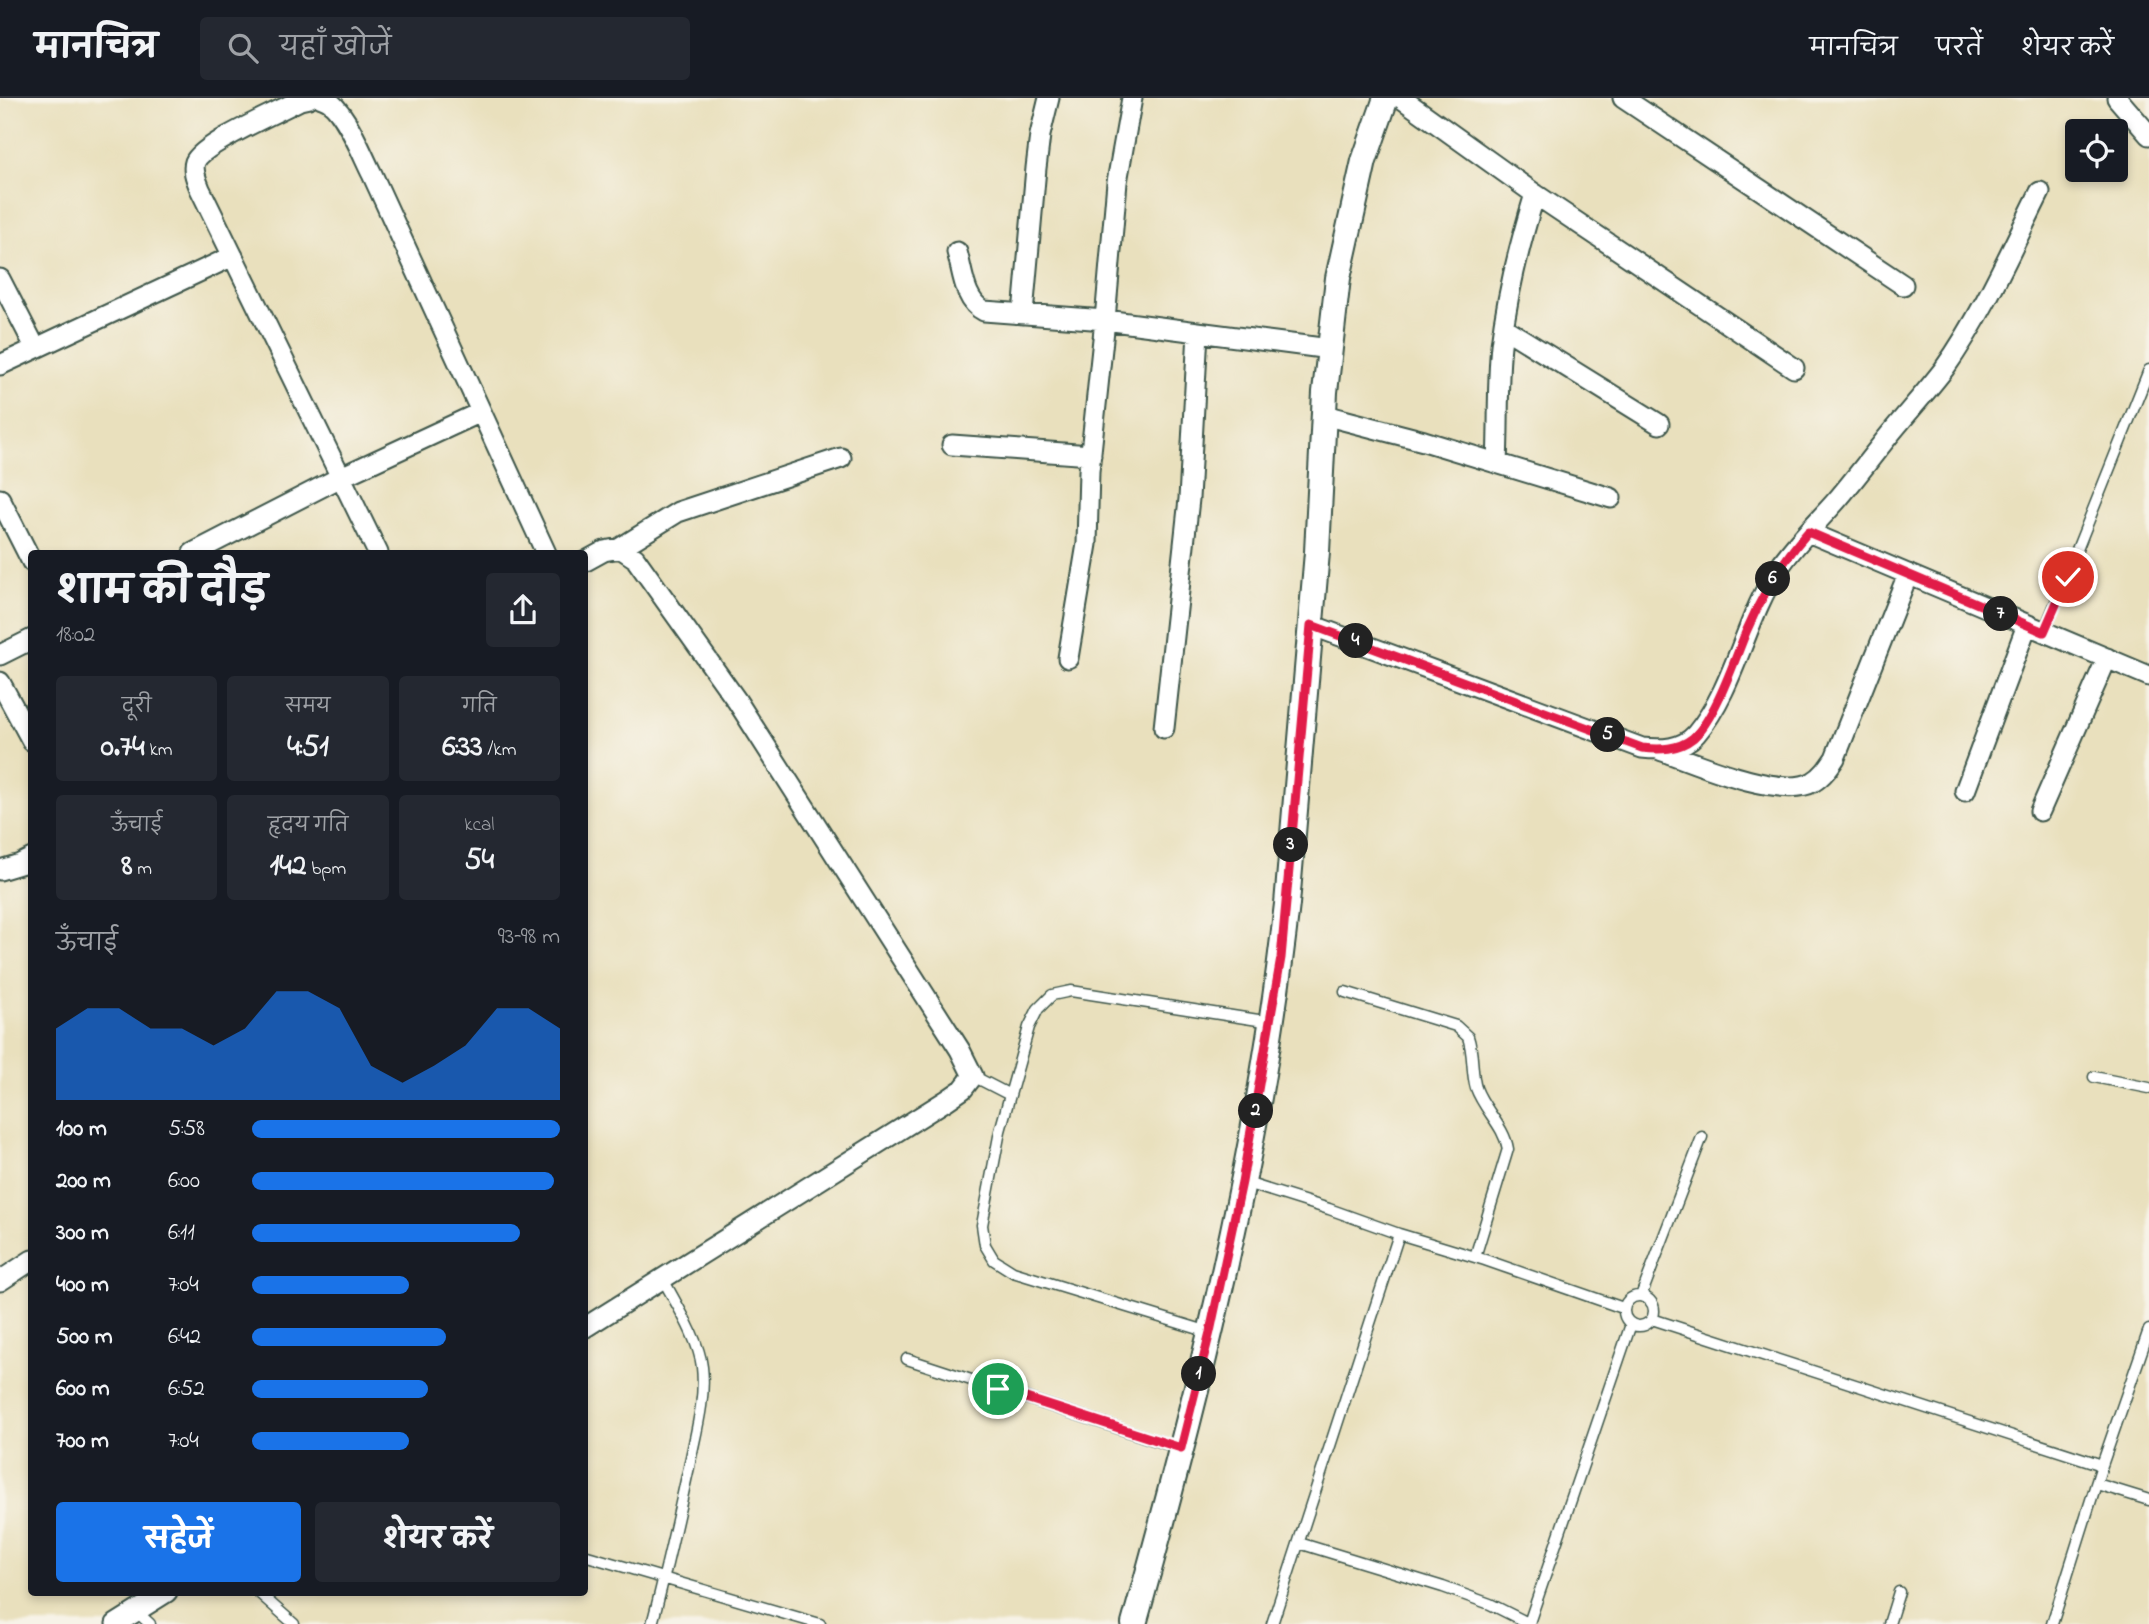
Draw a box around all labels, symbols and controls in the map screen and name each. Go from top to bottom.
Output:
search box [200,17,690,80]
text: मानचित्र [35,25,158,73]
icon: search [224,29,262,67]
text: यहाँ खोजें [280,30,391,68]
text: मानचित्र [1810,32,1898,67]
text: परतें [1936,32,1983,67]
text: शेयर करें [2021,32,2114,67]
map controls [2065,119,2128,182]
button: locate [2065,119,2128,182]
pin [2038,547,2098,607]
icon: check [2049,558,2087,596]
pin: 6 [1756,561,1790,596]
text: शाम की दौड़ [56,565,267,621]
text: 6 [1768,565,1777,592]
button: share [486,573,560,647]
pin: 7 [1983,596,2018,632]
text: 7 [1997,600,2004,627]
text: 18:02 [56,619,95,652]
pin: 4 [1338,624,1374,658]
text: 4 [1352,627,1359,654]
text: दूरी [122,694,152,721]
text: समय [285,694,331,721]
text: गति [462,694,497,721]
pin: 5 [1590,718,1626,752]
text: 5 [1602,721,1613,748]
text: 0.74 [101,726,145,770]
text: 4:51 [287,726,329,770]
text: 6:33 [442,726,483,770]
text: km [145,737,172,764]
text: /km [483,737,516,764]
text: kcal [464,812,494,839]
text: ऊँचाई [111,813,162,840]
text: हृदय गति [268,813,348,840]
pin: 3 [1274,828,1308,862]
text: 3 [1287,831,1294,858]
text: 54 [465,839,494,883]
text: 8 [121,845,133,889]
text: 142 [270,845,306,889]
text: m [133,856,152,883]
text: bpm [306,856,346,883]
text: 93–98 m [498,921,560,954]
text: ऊँचाई [56,928,118,961]
pin: 2 [1238,1094,1274,1128]
text: 2 [1251,1097,1260,1124]
text: 100 m [56,1113,107,1146]
text: 5:58 [168,1113,205,1146]
text: 200 m [56,1165,111,1198]
text: 6:00 [168,1165,200,1198]
text: 300 m [56,1217,109,1250]
text: 6:11 [168,1217,195,1250]
text: 400 m [56,1269,109,1302]
text: 7:04 [168,1269,199,1302]
text: 500 m [56,1321,113,1354]
text: 6:42 [168,1321,201,1354]
pin: 1 [1182,1356,1216,1392]
pin [968,1359,1028,1419]
text: 1 [1195,1360,1202,1387]
icon: arrive [979,1370,1017,1408]
text: 600 m [56,1373,110,1406]
text: 6:52 [168,1373,205,1406]
text: 700 m [56,1425,109,1458]
text: 7:04 [168,1425,199,1458]
button: सहेजें [56,1502,301,1582]
button: शेयर करें [315,1502,560,1582]

